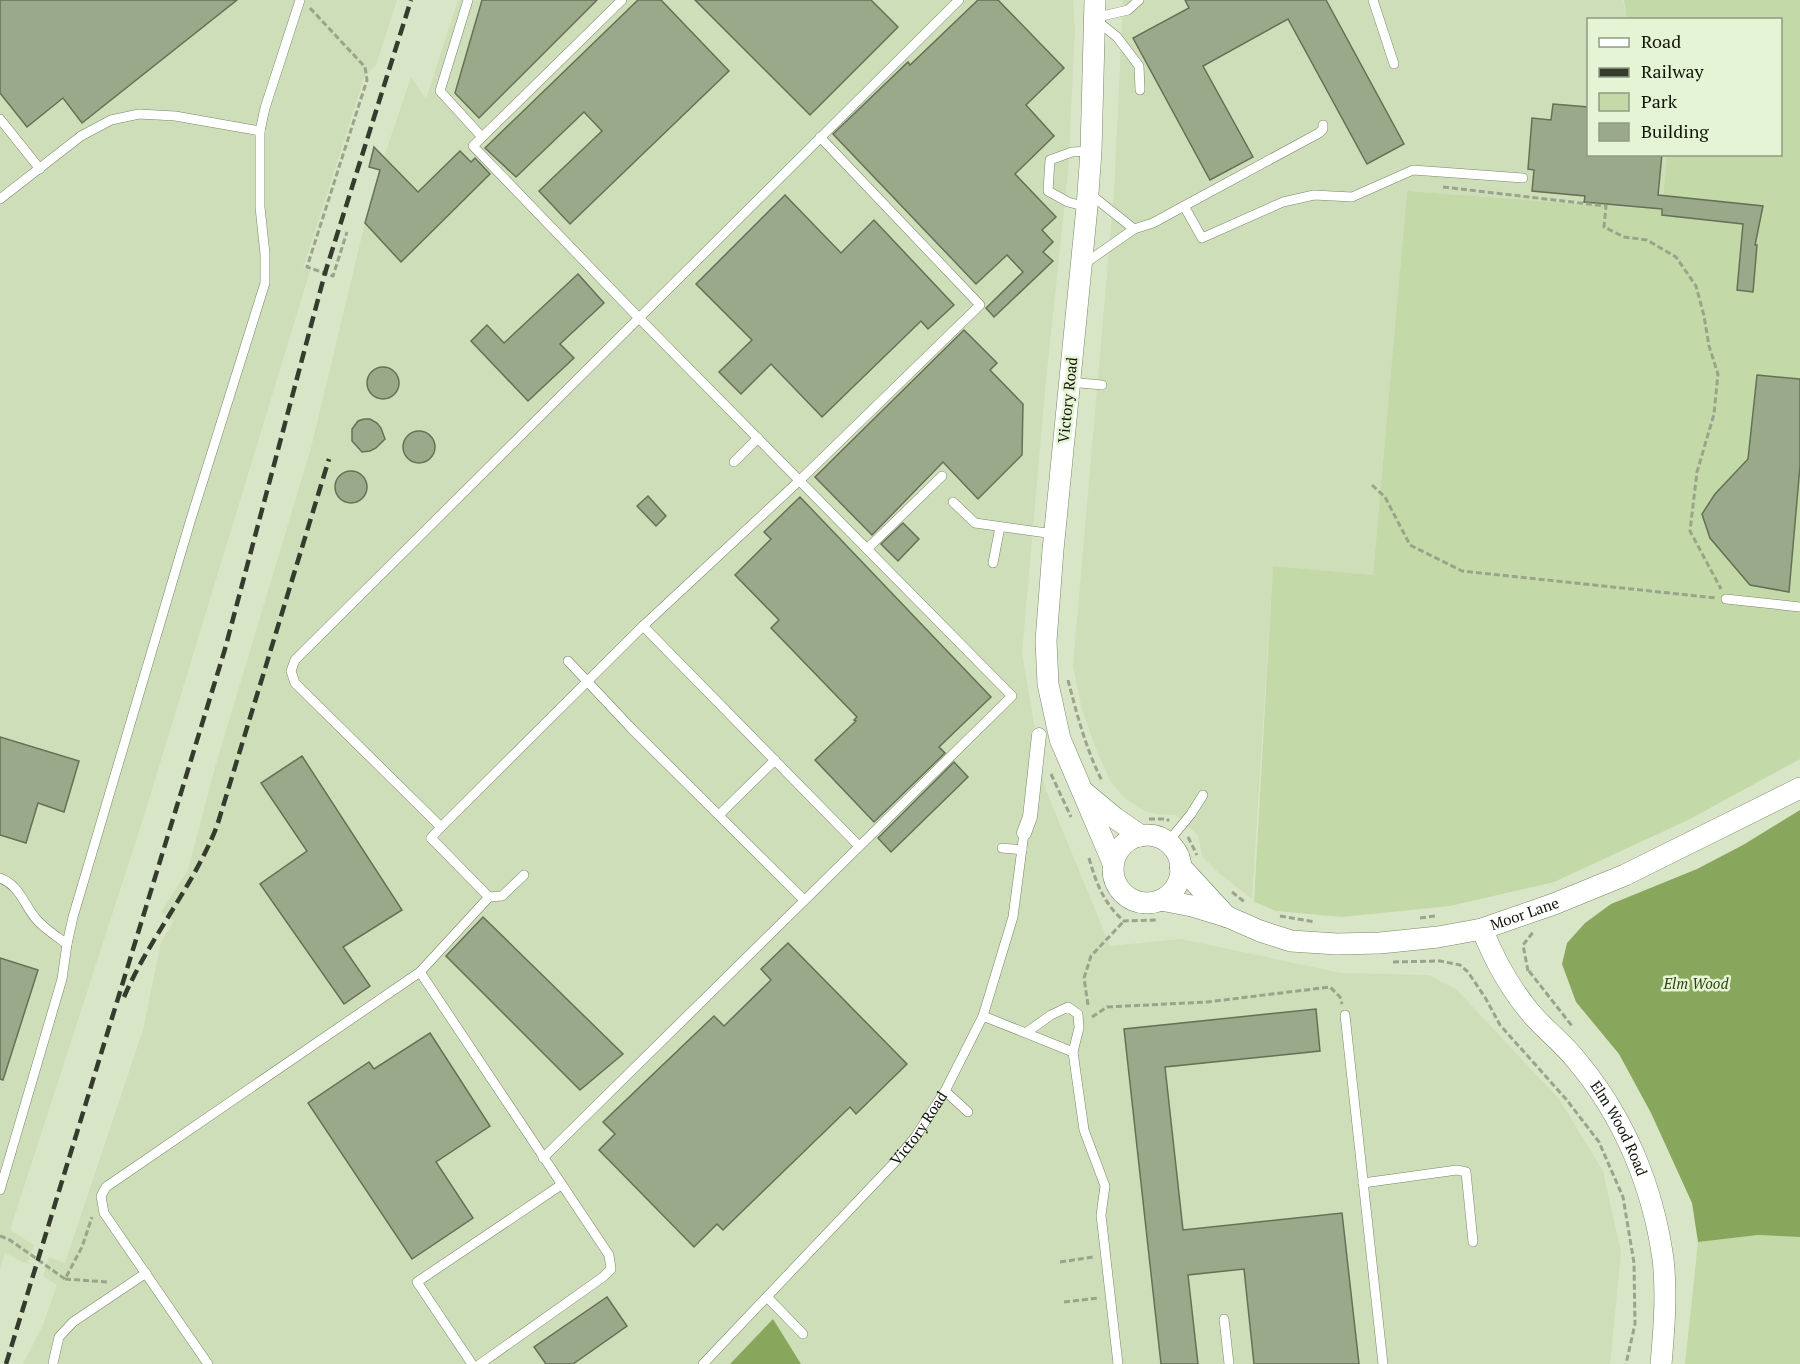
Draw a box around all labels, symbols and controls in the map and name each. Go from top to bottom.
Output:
legend [1587,18,1782,156]
text: Road [1641,29,1681,53]
text: Railway [1641,59,1705,83]
text: Park [1641,89,1678,113]
text: Building [1641,119,1709,143]
street label: Victory Road [1053,356,1081,444]
street label: Moor Lane [1487,892,1562,934]
park label: Elm Wood [1663,973,1729,993]
street label: Elm Wood Road [1586,1076,1653,1178]
street label: Victory Road [885,1087,951,1169]

